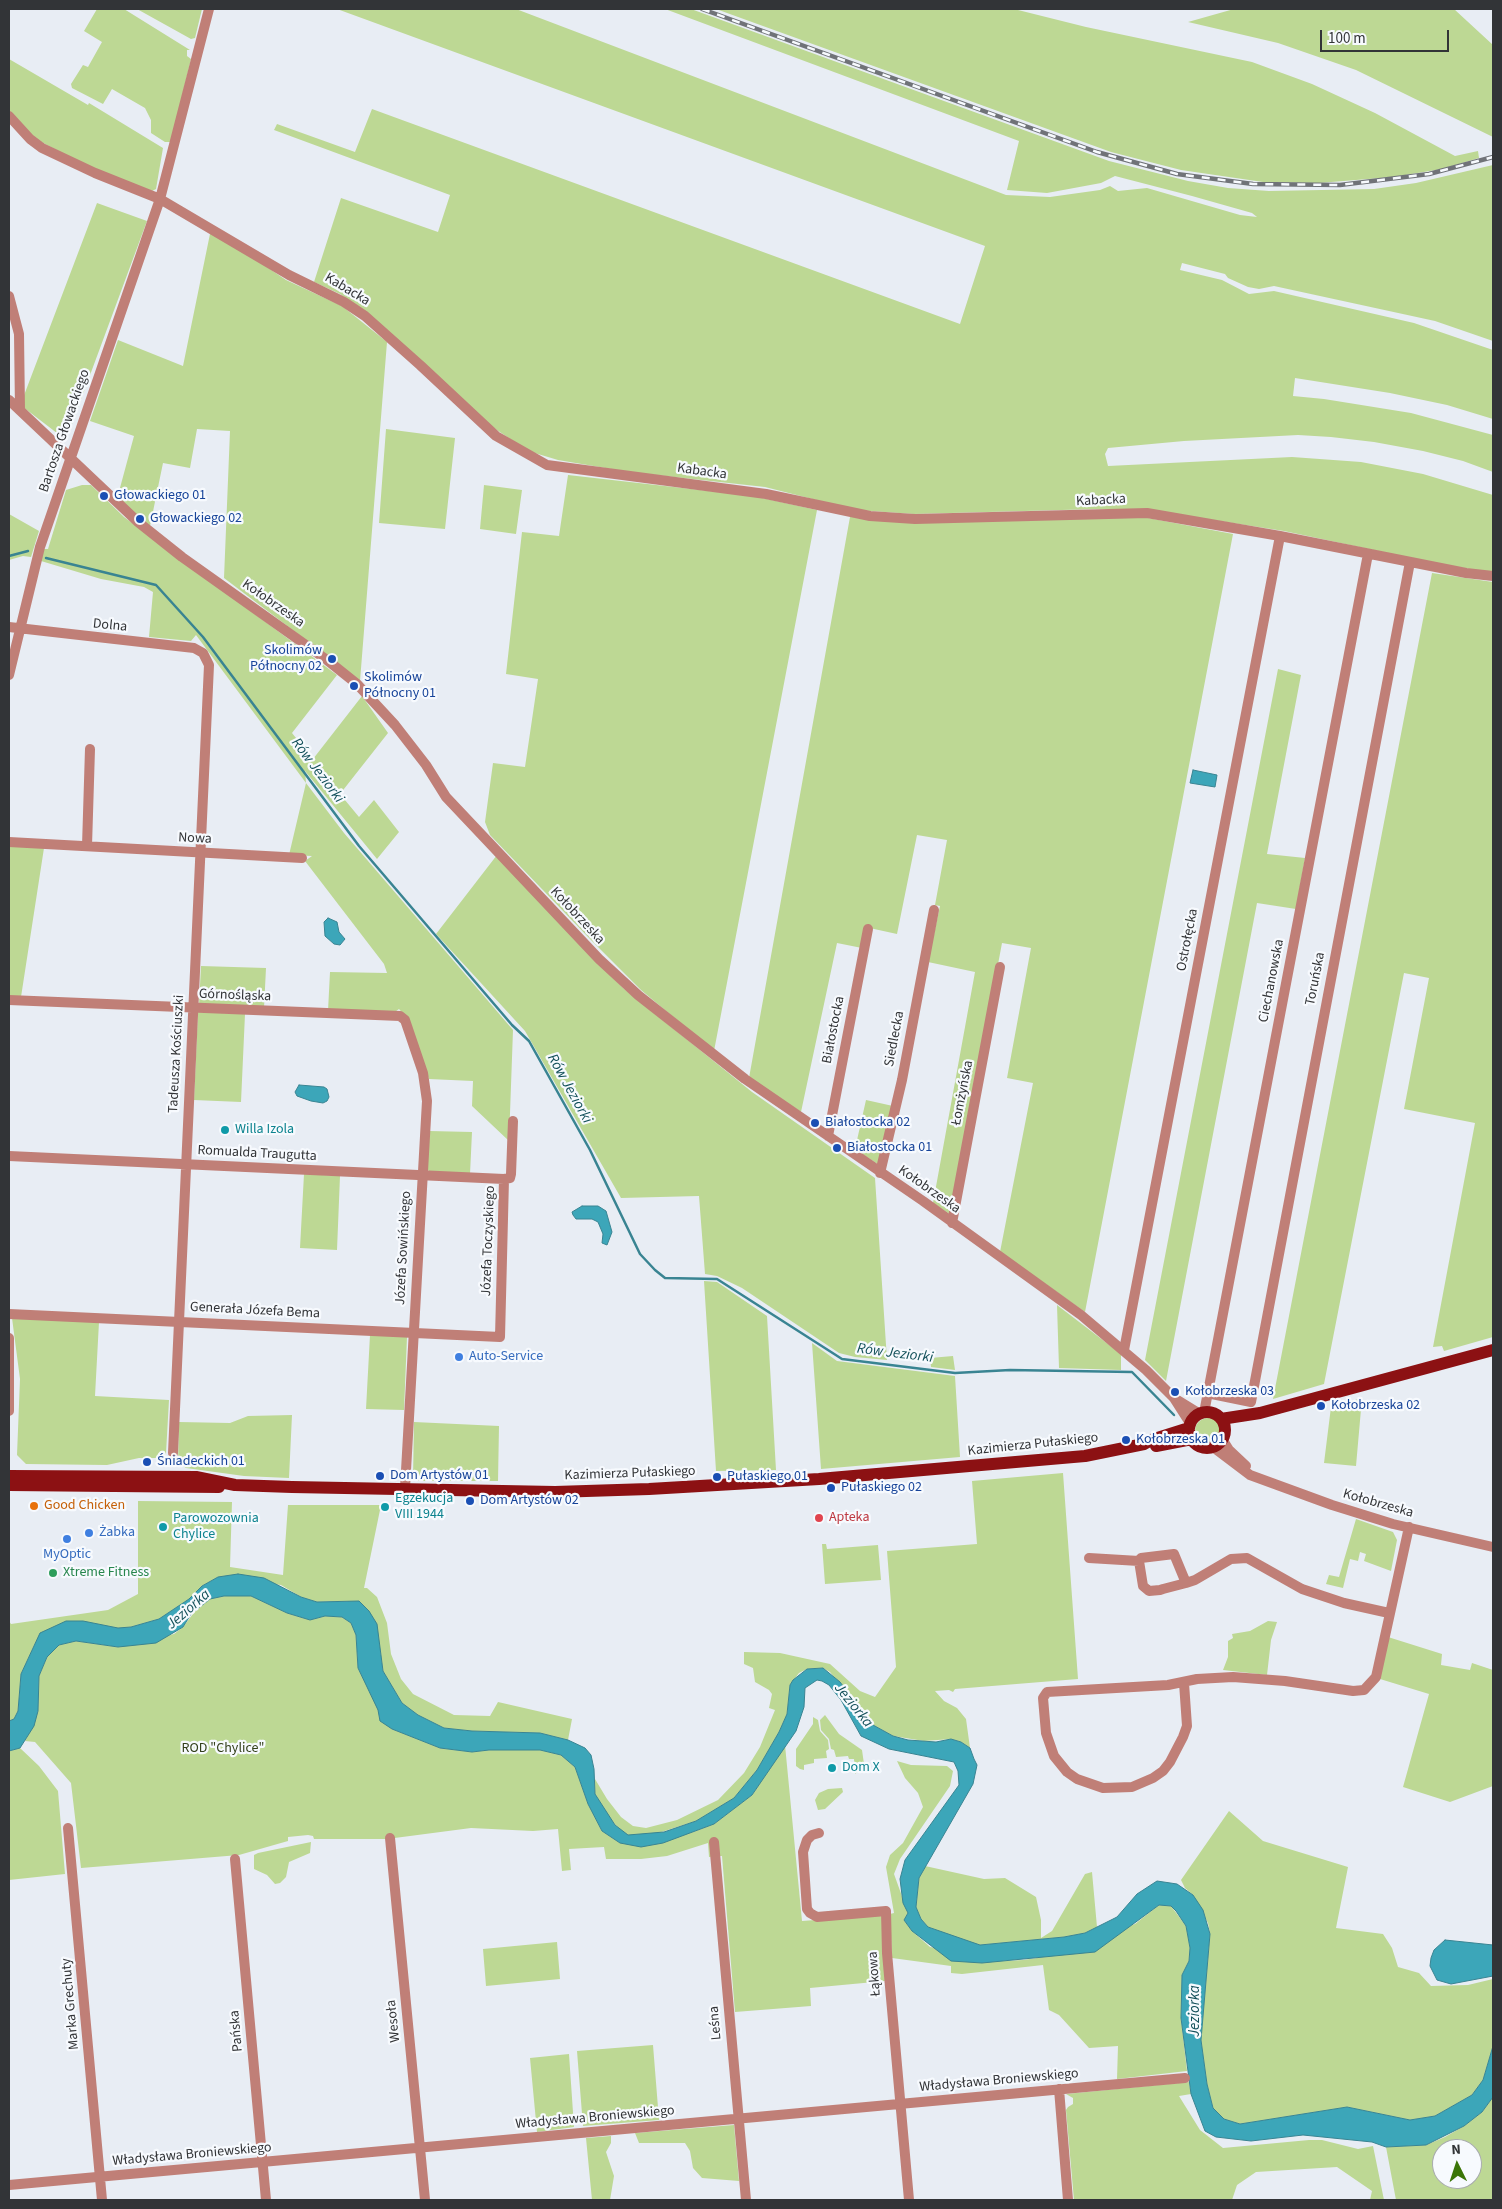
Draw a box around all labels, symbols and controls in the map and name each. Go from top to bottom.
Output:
scale bar [1322,20,1451,52]
text: 100 m [1328,28,1366,49]
street label: Kabacka [321,270,373,310]
street label: Bartosza Głowackiego [36,367,94,495]
street label: Kabacka [676,460,728,484]
place label: Głowackiego 01 [114,488,206,504]
marker: Głowackiego 01 [98,490,110,502]
street label: Kabacka [1076,491,1126,511]
place label: Głowackiego 02 [150,511,242,527]
marker: Głowackiego 02 [134,513,146,525]
street label: Kołobrzeska [239,576,307,632]
street label: Dolna [92,616,128,636]
place label: Skolimów Północny 02 [250,643,322,676]
marker: Skolimów Północny 02 [326,653,338,665]
place label: Skolimów Północny 01 [364,670,436,702]
marker: Skolimów Północny 01 [348,680,360,692]
water label: Rów Jeziorki [287,735,347,807]
street label: Nowa [178,830,212,848]
street label: Kołobrzeska [546,884,608,948]
street label: Ostrołęcka [1174,907,1202,973]
street label: Ciechanowska [1256,938,1288,1024]
street label: Toruńska [1303,951,1329,1007]
street label: Górnośląska [198,986,272,1006]
street label: Tadeusza Kościuszki [166,994,188,1114]
street label: Białostocka [819,995,849,1065]
street label: Siedlecka [881,1010,909,1068]
water label: Rów Jeziorki [543,1051,595,1127]
street label: Łomżyńska [948,1059,978,1127]
place label: Białostocka 02 [825,1115,910,1131]
marker: Białostocka 02 [809,1117,821,1129]
place label: Willa Izola [235,1122,294,1138]
marker: Willa Izola [219,1124,231,1136]
place label: Białostocka 01 [847,1140,932,1156]
street label: Romualda Traugutta [197,1142,317,1166]
marker: Białostocka 01 [831,1142,843,1154]
street label: Kołobrzeska [895,1162,963,1218]
street label: Józefa Toczyskiego [479,1185,499,1297]
street label: Józefa Sowińskiego [393,1191,415,1305]
street label: Generała Józefa Bema [190,1299,320,1323]
water label: Rów Jeziorki [856,1340,934,1368]
place label: Auto-Service [469,1349,543,1365]
marker: Auto-Service [453,1351,465,1363]
place label: Kołobrzeska 03 [1185,1384,1274,1400]
marker: Kołobrzeska 03 [1169,1386,1181,1398]
place label: Kołobrzeska 02 [1331,1398,1420,1414]
marker: Kołobrzeska 02 [1315,1400,1327,1412]
street label: Kazimierza Pułaskiego [967,1430,1099,1460]
place label: Kołobrzeska 01 [1136,1432,1225,1448]
marker: Kołobrzeska 01 [1120,1434,1132,1446]
place label: Śniadeckich 01 [157,1454,245,1470]
marker: Śniadeckich 01 [141,1456,153,1468]
street label: Kazimierza Pułaskiego [564,1463,696,1485]
place label: Dom Artystów 01 [390,1468,489,1484]
place label: Pułaskiego 01 [727,1469,808,1485]
marker: Dom Artystów 01 [374,1470,386,1482]
marker: Pułaskiego 01 [711,1471,723,1483]
place label: Pułaskiego 02 [841,1480,922,1496]
marker: Pułaskiego 02 [825,1482,837,1494]
street label: Kołobrzeska [1341,1486,1415,1522]
place label: Egzekucja VIII 1944 [395,1491,453,1524]
place label: Dom Artystów 02 [480,1493,579,1509]
marker: Dom Artystów 02 [464,1495,476,1507]
place label: Good Chicken [44,1498,125,1514]
marker: Good Chicken [28,1500,40,1512]
marker: Egzekucja VIII 1944 [379,1501,391,1513]
place label: Apteka [829,1510,869,1526]
place label: Parowozownia Chylice [173,1511,259,1544]
marker: Apteka [813,1512,825,1524]
marker: Parowozownia Chylice [157,1521,169,1533]
place label: Żabka [99,1525,135,1541]
marker: Żabka [83,1527,95,1539]
marker: MyOptic [61,1533,73,1545]
place label: MyOptic [43,1547,91,1563]
place label: Xtreme Fitness [63,1565,149,1581]
marker: Xtreme Fitness [47,1567,59,1579]
water label: Jeziorka [164,1586,214,1634]
water label: Jeziorka [830,1680,876,1732]
park label: ROD "Chylice" [182,1741,264,1757]
place label: Dom X [842,1760,880,1776]
marker: Dom X [826,1762,838,1774]
street label: Łąkowa [865,1951,885,1997]
street label: Marka Grechuty [59,1957,83,2051]
water label: Jeziorka [1187,1985,1205,2037]
street label: Wesoła [383,1999,405,2043]
street label: Leśna [706,2005,726,2041]
street label: Pańska [227,2009,247,2053]
street label: Władysława Broniewskiego [919,2066,1079,2096]
street label: Władysława Broniewskiego [515,2103,675,2133]
north arrow [1432,2139,1482,2189]
street label: Władysława Broniewskiego [112,2140,272,2170]
text: N [1451,2140,1461,2160]

